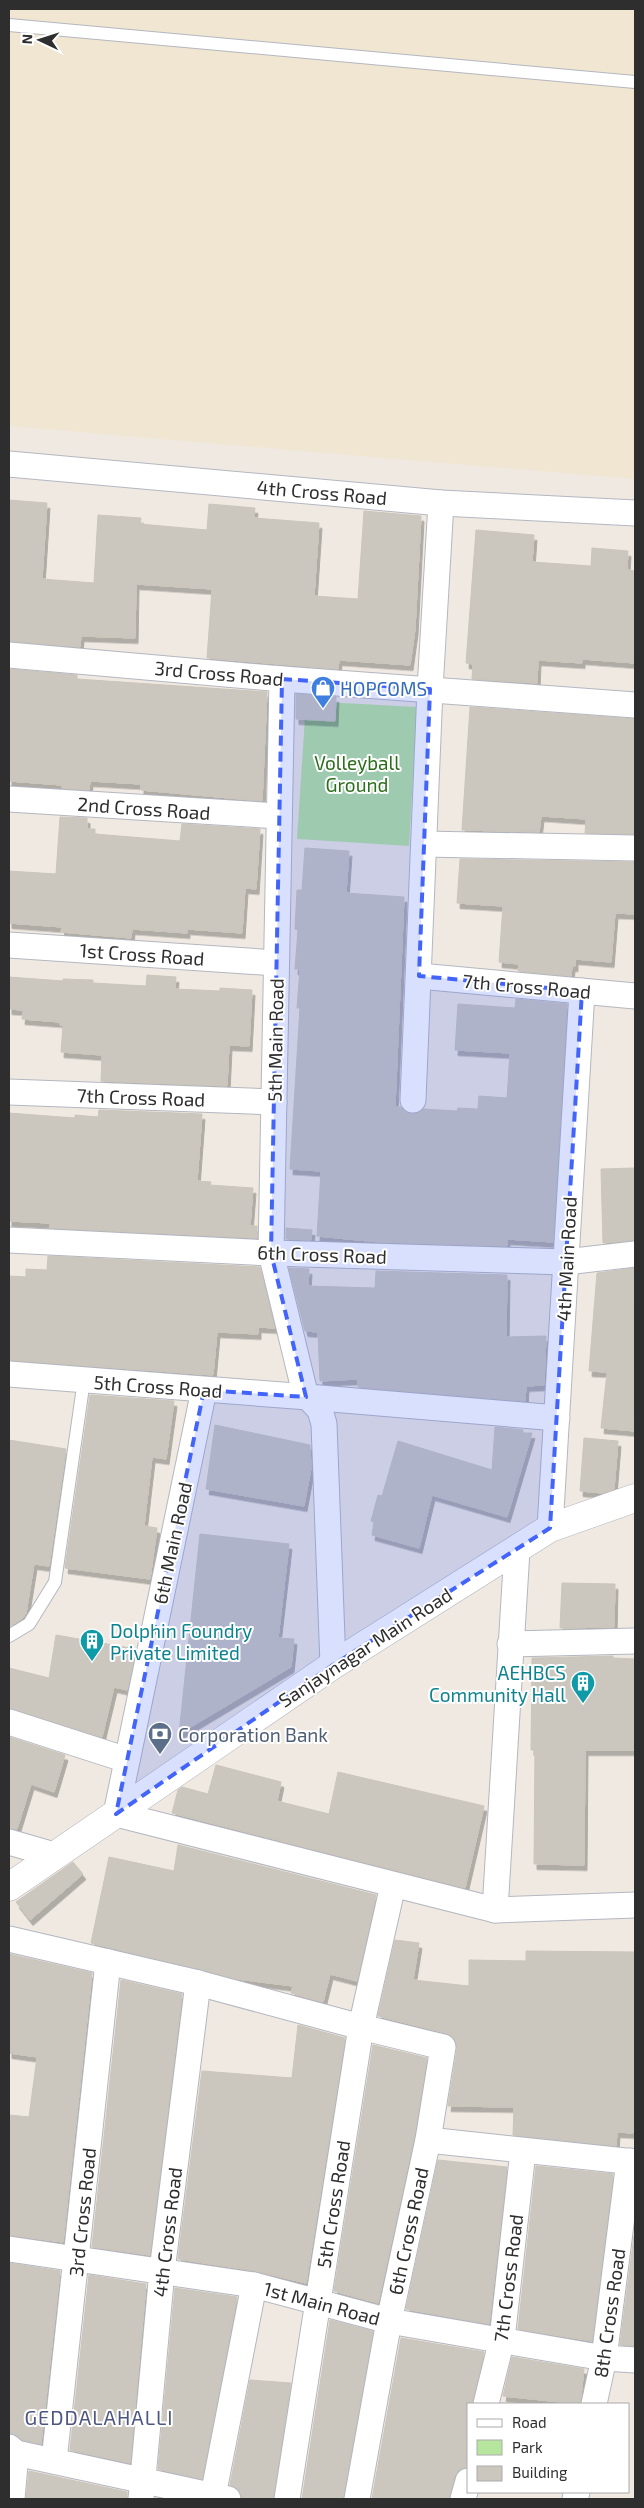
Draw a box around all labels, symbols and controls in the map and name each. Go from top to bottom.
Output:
north arrow [15,15,65,65]
text: N [18,33,35,45]
street label: 4th Cross Road [256,475,388,509]
street label: 3rd Cross Road [154,656,284,690]
shop icon: HOPCOMS [310,675,336,709]
place label: HOPCOMS [340,677,427,700]
park label: Volleyball Ground [314,751,400,796]
street label: 2nd Cross Road [77,792,211,824]
street label: 1st Cross Road [79,938,205,970]
street label: 7th Cross Road [462,969,592,1003]
street label: 5th Main Road [262,978,288,1102]
street label: 7th Cross Road [76,1083,206,1111]
street label: 4th Main Road [551,1196,581,1322]
street label: 6th Cross Road [257,1240,387,1268]
street label: 5th Cross Road [93,1370,223,1402]
street label: 6th Main Road [148,1480,196,1606]
street label: Sanjaynagar Main Road [274,1582,456,1712]
place label: Dolphin Foundry Private Limited [110,1619,252,1664]
building icon: Dolphin Foundry Private Limited [79,1628,105,1662]
place label: AEHBCS Community Hall [429,1661,566,1706]
building icon: AEHBCS Community Hall [570,1670,596,1704]
bank icon: Corporation Bank [147,1721,173,1755]
place label: Corporation Bank [178,1723,328,1746]
street label: 5th Cross Road [312,2138,354,2270]
street label: 3rd Cross Road [64,2146,100,2278]
street label: 6th Cross Road [383,2165,433,2297]
street label: 4th Cross Road [148,2166,186,2298]
street label: 7th Cross Road [489,2213,527,2343]
street label: 8th Cross Road [589,2247,629,2379]
street label: 1st Main Road [261,2276,383,2330]
legend [467,2403,629,2493]
district label: GEDDALAHALLI [25,2405,174,2429]
text: Road [512,2413,547,2431]
text: Park [512,2438,543,2456]
text: Building [512,2463,568,2481]

